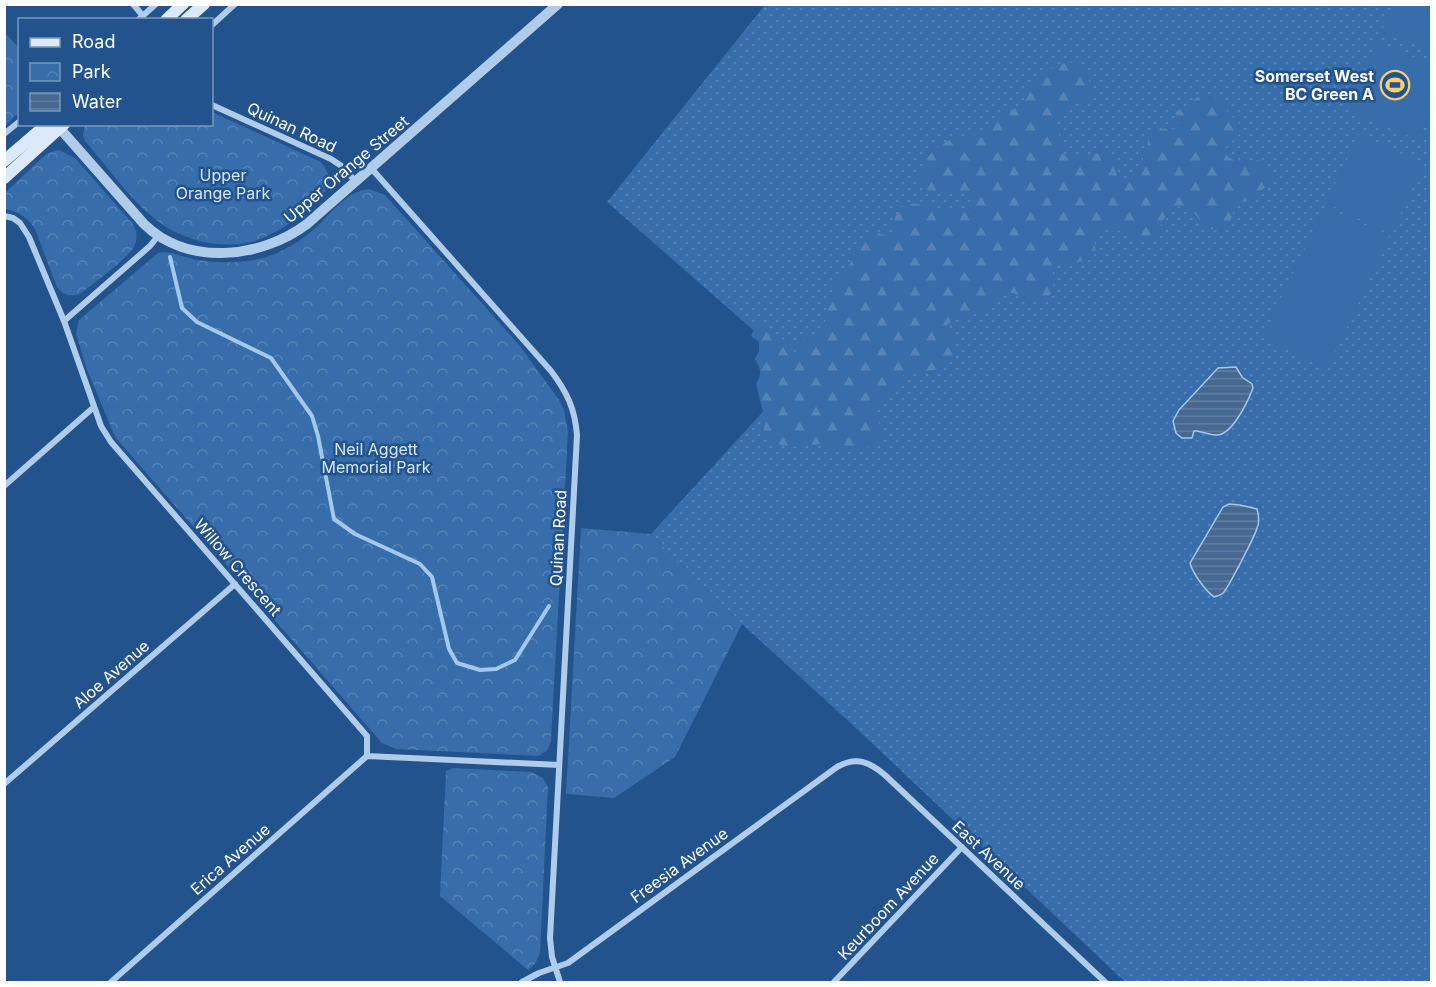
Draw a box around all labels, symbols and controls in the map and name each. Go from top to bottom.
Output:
legend [18,18,213,126]
text: Road [72,31,115,52]
text: Park [72,61,111,82]
place label: Somerset West BC Green A [1255,66,1374,104]
sports icon: Somerset West BC Green A [1379,69,1411,101]
text: Water [72,91,122,112]
street label: Quinan Road [244,98,340,156]
street label: Upper Orange Street [279,111,413,227]
park label: Upper Orange Park [176,165,271,203]
park label: Neil Aggett Memorial Park [321,439,431,477]
street label: Quinan Road [545,489,571,587]
street label: Willow Crescent [190,514,286,620]
street label: Aloe Avenue [69,635,153,713]
street label: East Avenue [948,816,1030,894]
street label: Erica Avenue [186,819,274,899]
street label: Freesia Avenue [626,823,732,907]
street label: Keurboom Avenue [833,848,943,964]

